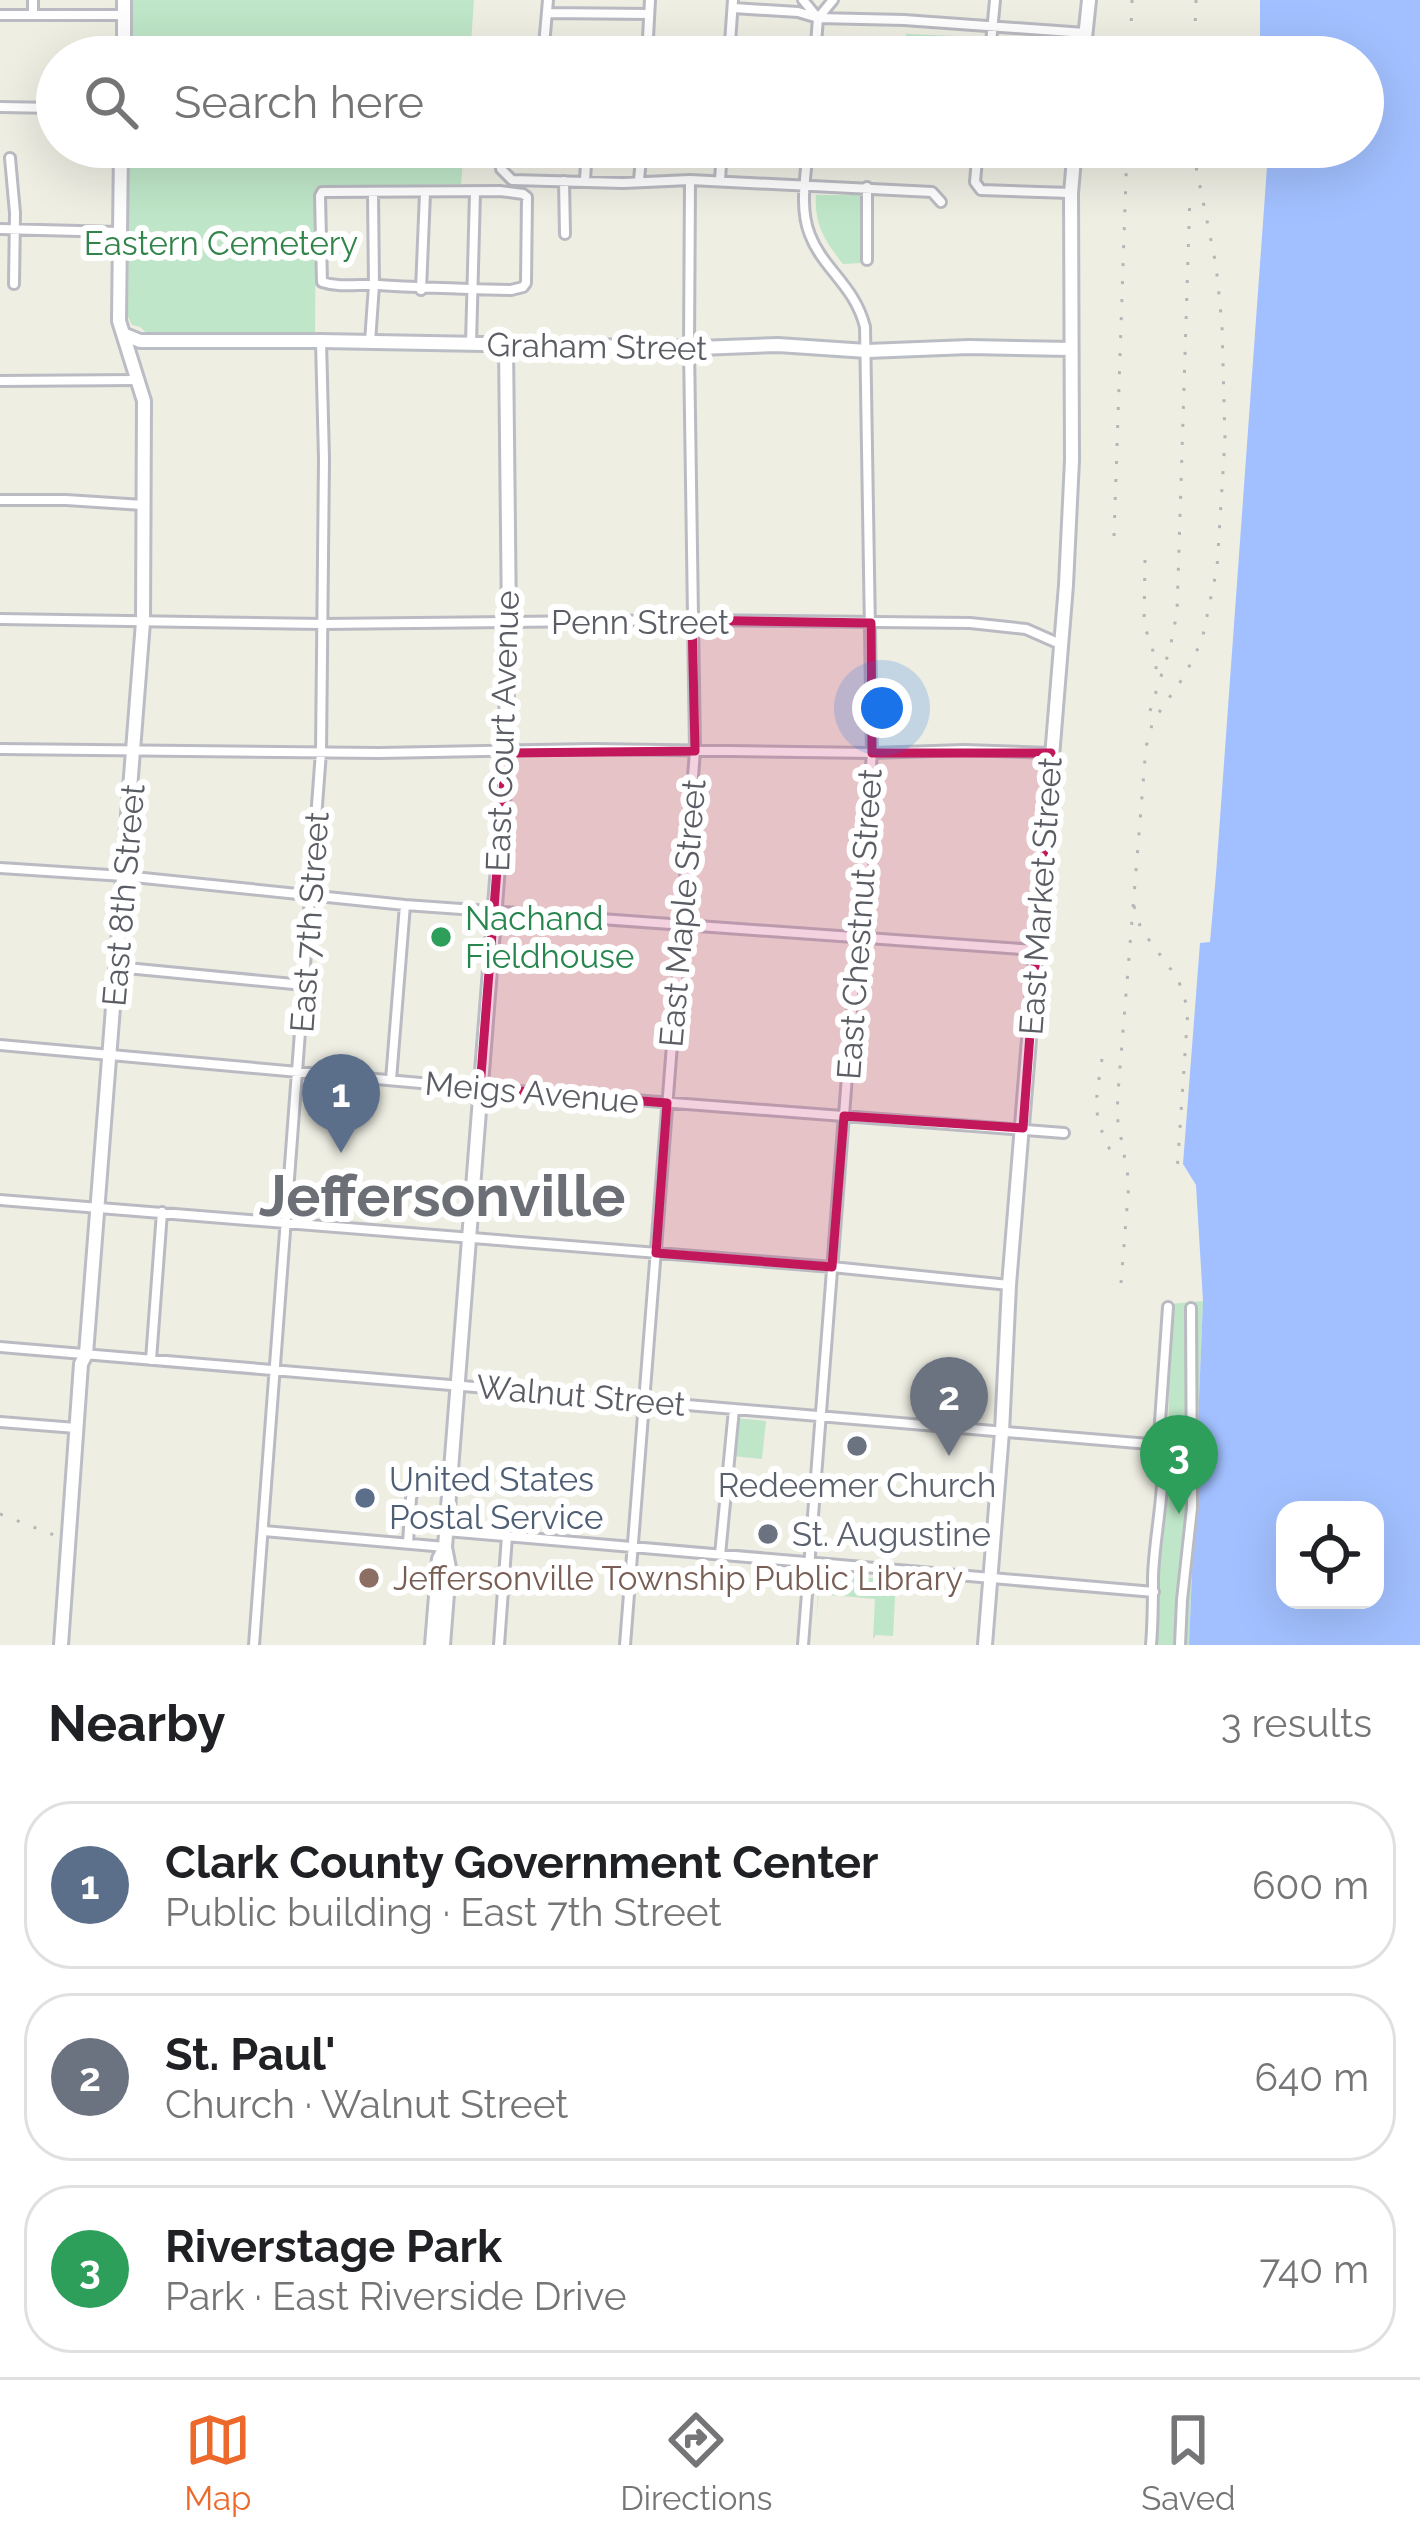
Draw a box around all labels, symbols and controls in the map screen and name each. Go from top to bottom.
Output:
search box [36,36,1384,168]
icon: search [78,69,144,135]
text: Search here [174,76,424,129]
park label: Eastern Cemetery [84,224,358,263]
street label: Graham Street [486,325,708,368]
street label: East Court Avenue [478,590,527,872]
street label: Penn Street [551,603,729,642]
your location [852,678,912,738]
street label: East Market Street [1011,756,1070,1036]
street label: East Chestnut Street [829,767,890,1081]
street label: East Maple Street [651,777,714,1049]
street label: East 8th Street [94,782,153,1008]
street label: East 7th Street [282,810,337,1034]
place label: Nachand Fieldhouse [465,899,634,976]
marker: Nachand Fieldhouse [428,924,454,950]
pin: 1 [302,1054,380,1153]
street label: Meigs Avenue [423,1064,641,1121]
district label: Jeffersonville [259,1162,625,1229]
pin: 2 [910,1357,988,1456]
street label: Walnut Street [475,1367,687,1424]
pin: 3 [1140,1415,1218,1514]
marker: Redeemer Church [844,1433,870,1459]
place label: United States Postal Service [389,1460,603,1537]
place label: Redeemer Church [718,1466,996,1505]
marker: United States Postal Service [352,1485,378,1511]
map controls [1276,1501,1384,1609]
button: locate [1276,1501,1384,1609]
place label: St. Augustine [792,1515,991,1554]
marker: St. Augustine [755,1521,781,1547]
place label: Jeffersonville Township Public Library [393,1559,963,1598]
marker: Jeffersonville Township Public Library [356,1565,382,1591]
text: Nearby [48,1693,225,1753]
text: 3 results [1221,1700,1372,1746]
text: Clark County Government Center [165,1836,879,1889]
text: 1 [80,1862,100,1908]
text: 600 m [1252,1862,1369,1908]
text: Public building · East 7th Street [165,1889,722,1935]
text: St. Paul' [165,2028,336,2081]
text: 2 [79,2054,101,2100]
text: 640 m [1255,2054,1369,2100]
text: Church · Walnut Street [165,2081,568,2127]
text: Riverstage Park [165,2220,502,2273]
text: 3 [79,2246,101,2292]
text: 740 m [1259,2246,1369,2292]
text: Park · East Riverside Drive [165,2273,627,2319]
tab: Map [184,2407,251,2518]
tab: Directions [620,2407,773,2518]
tab: Saved [1141,2407,1236,2518]

